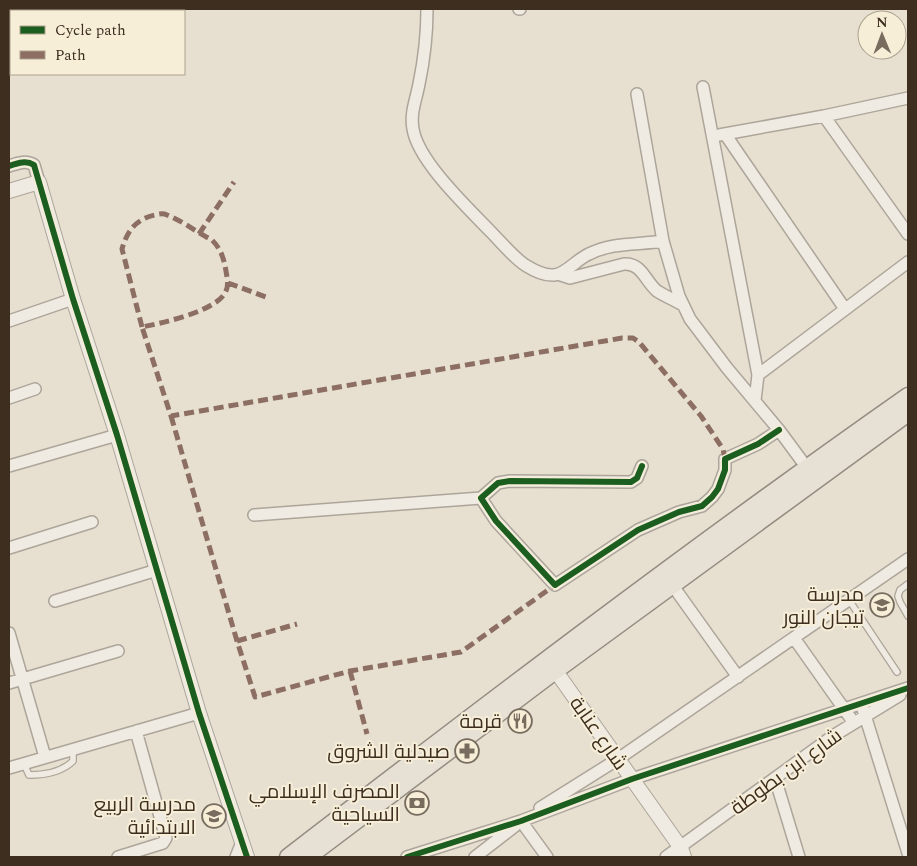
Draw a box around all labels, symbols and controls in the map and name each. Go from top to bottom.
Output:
legend [10,10,185,75]
north arrow [857,10,907,60]
text: N [876,12,888,33]
text: Cycle path [55,19,126,42]
text: Path [55,44,86,67]
place label: مدرسة تيجان النور [782,580,865,633]
school or university icon: مدرسة تيجان النور [869,592,895,618]
street label: شارع عنابة [562,690,635,777]
place label: قرمة [459,707,502,737]
restaurant icon: قرمة [507,708,533,734]
street label: شارع ابن بطوطة [724,721,849,823]
place label: صيدلية الشروق [327,737,450,767]
pharmacy icon: صيدلية الشروق [454,738,480,764]
place label: المصرف الإسلامي السياحية [249,777,400,830]
place label: مدرسة الربيع الابتدائية [93,790,196,843]
bank icon: المصرف الإسلامي السياحية [404,790,430,816]
school or university icon: مدرسة الربيع الابتدائية [201,803,227,829]

